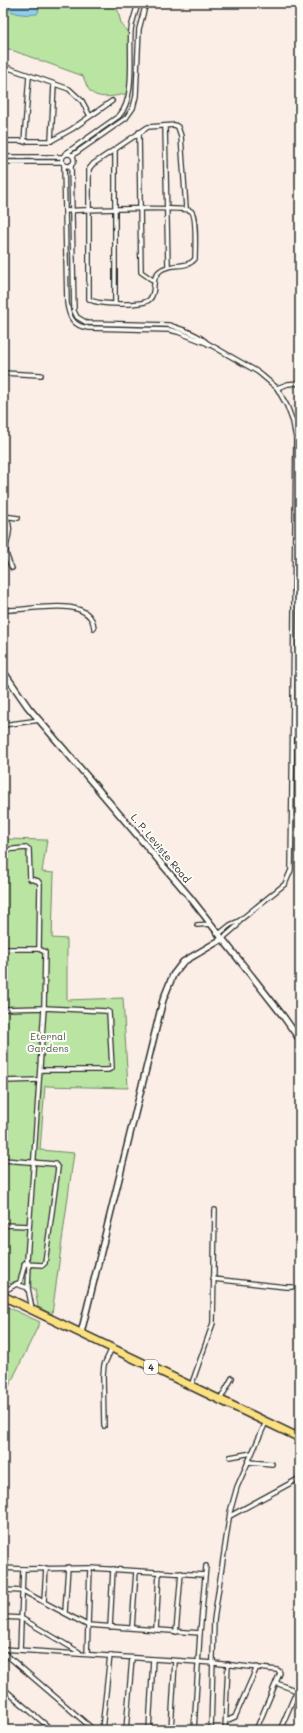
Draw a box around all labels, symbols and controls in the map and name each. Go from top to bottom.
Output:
street label: L. P. Leviste Road [128,811,194,885]
park label: Eternal Gardens [27,1029,69,1055]
road number: 4 [144,1360,158,1374]

